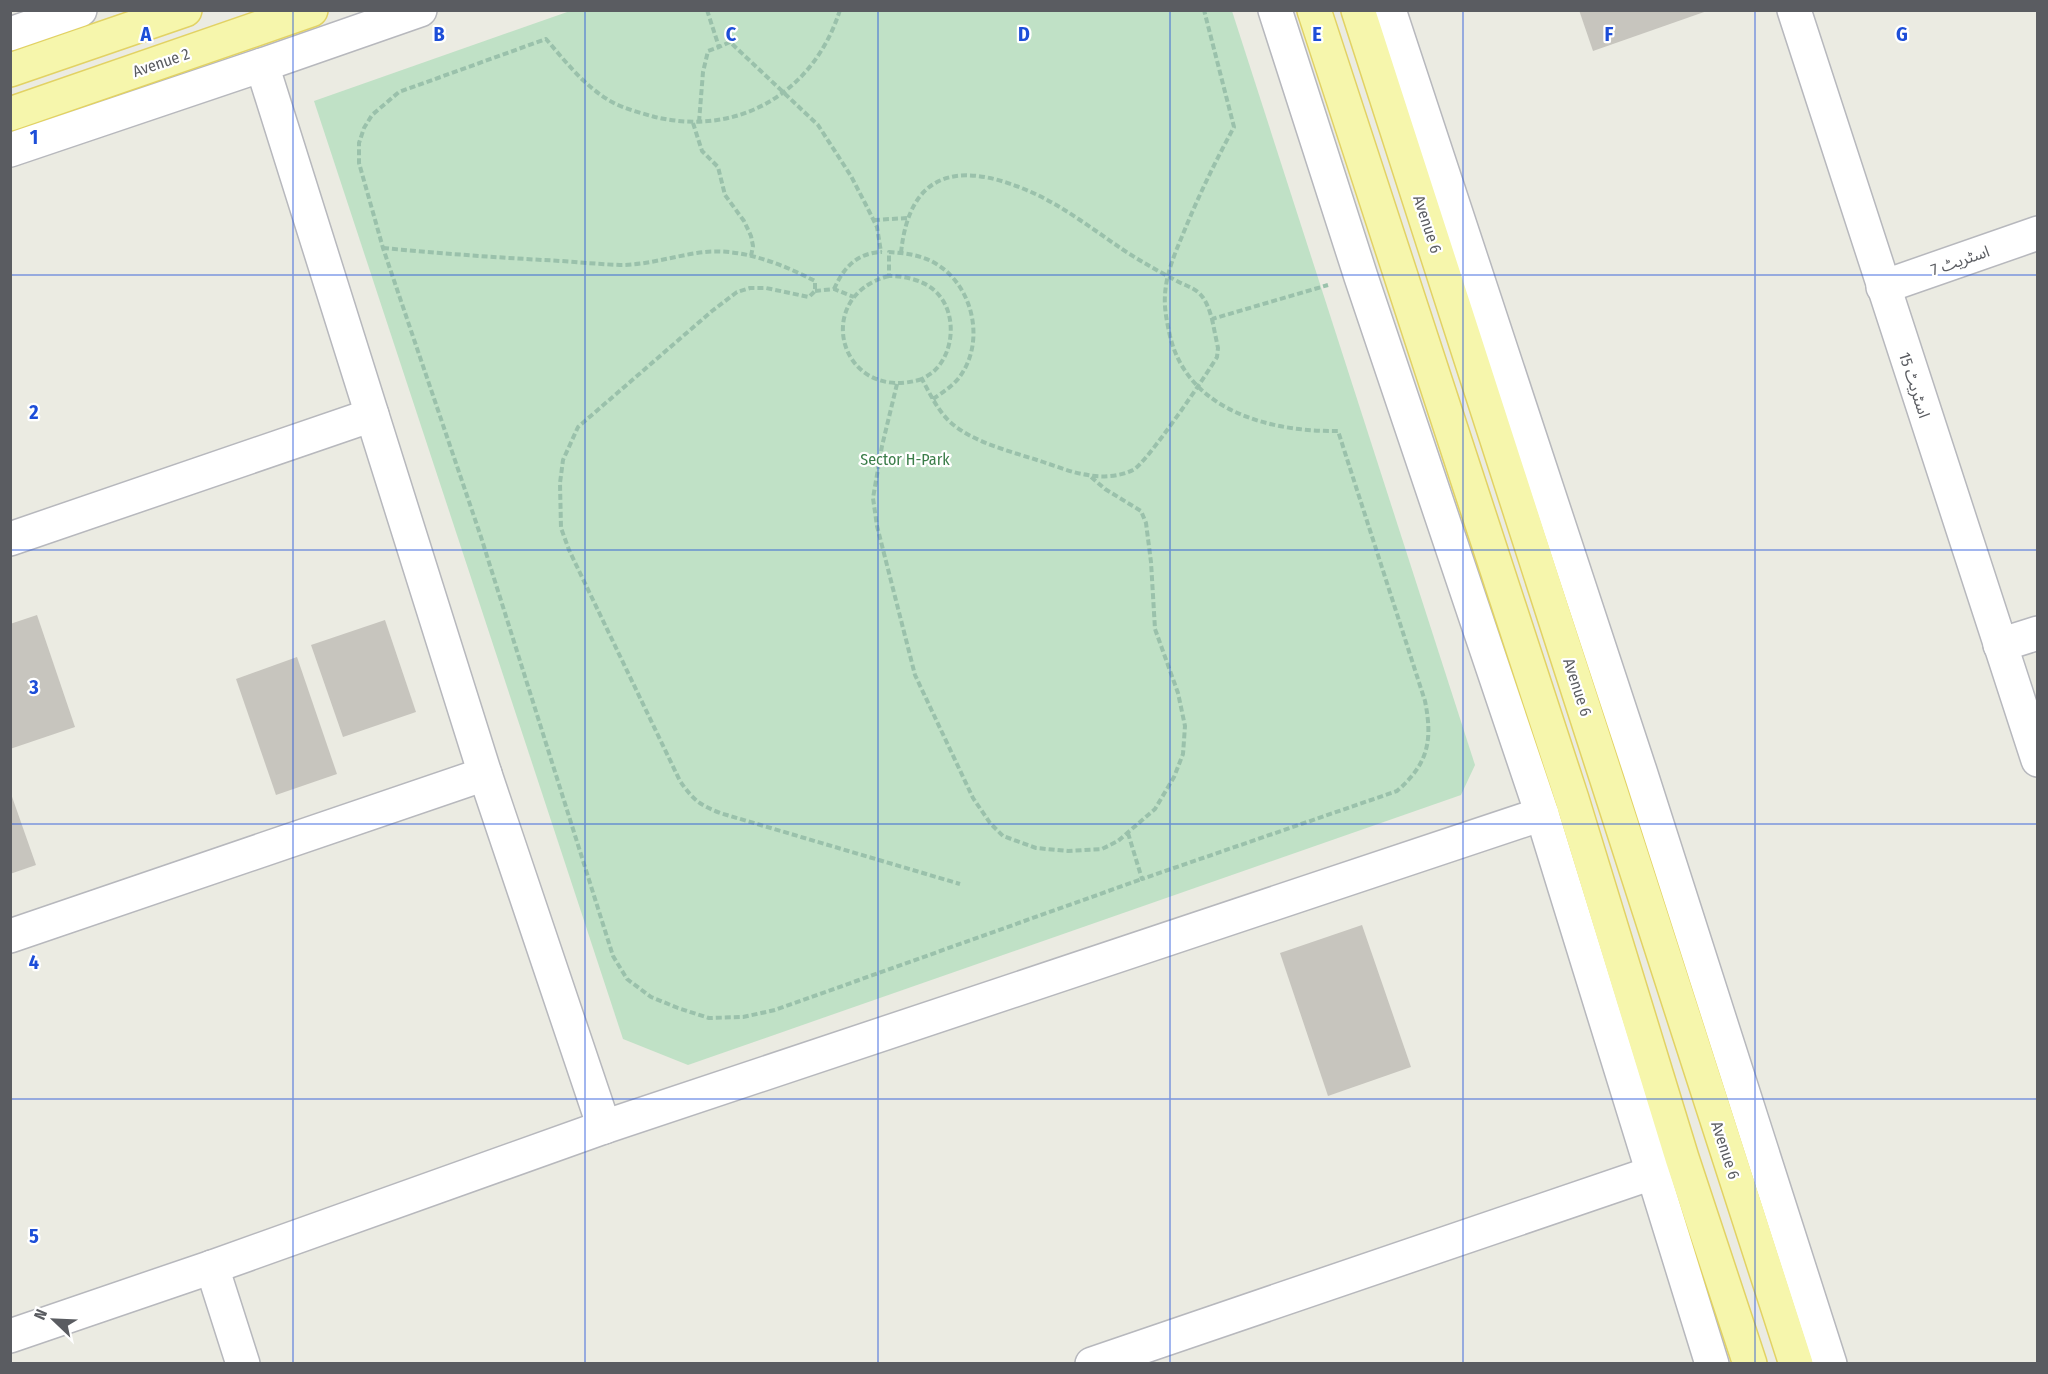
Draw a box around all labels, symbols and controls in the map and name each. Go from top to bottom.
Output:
text: A [140,22,153,46]
text: B [433,22,445,46]
text: C [726,22,737,46]
text: D [1018,22,1030,46]
text: E [1312,22,1322,46]
text: F [1605,22,1614,46]
text: G [1896,22,1908,46]
street label: Avenue 2 [130,44,192,81]
text: 1 [30,125,38,149]
street label: Avenue 6 [1409,193,1446,256]
street label: اسٹریٹ 7 [1928,242,1992,279]
street label: اسٹریٹ 15 [1895,350,1934,420]
text: 2 [28,400,39,424]
park label: Sector H-Park [860,450,950,469]
street label: Avenue 6 [1559,656,1596,719]
text: 3 [28,675,39,699]
text: 4 [29,950,39,974]
street label: Avenue 6 [1707,1119,1744,1182]
text: 5 [29,1224,39,1248]
north arrow [24,1290,84,1350]
text: N [30,1306,51,1322]

